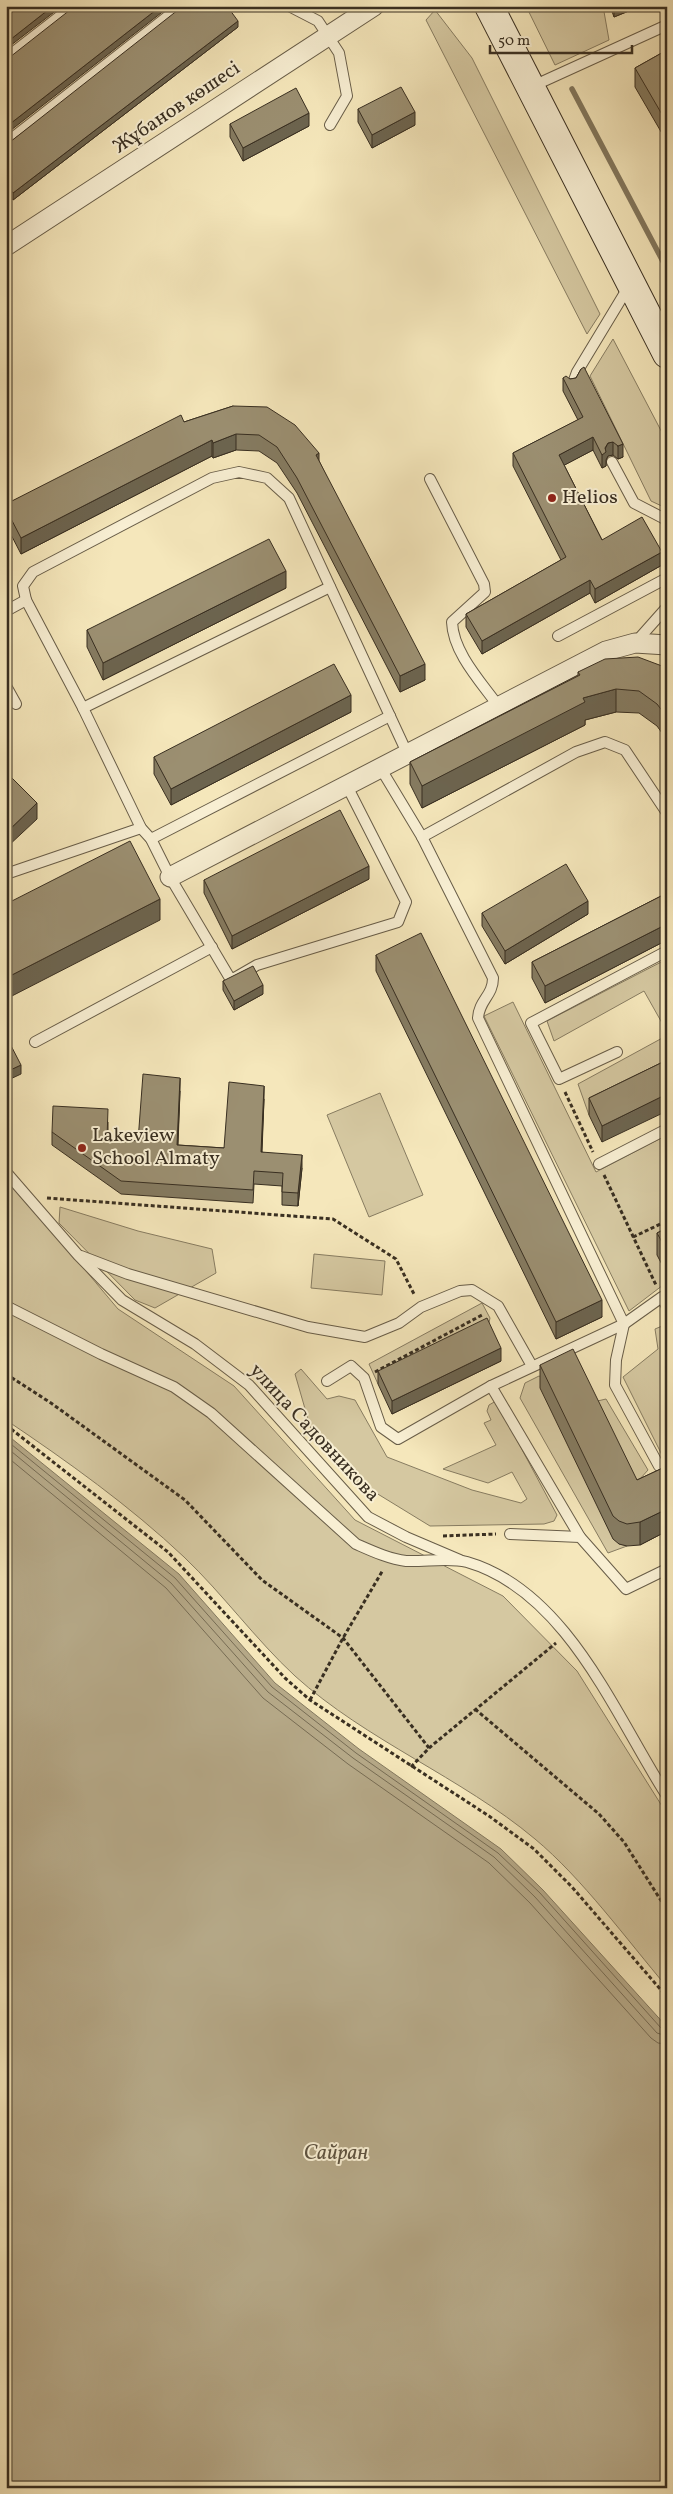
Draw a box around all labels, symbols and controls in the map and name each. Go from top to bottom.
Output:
scale bar [490,22,633,54]
text: 50 m [498,31,530,52]
street label: Жұбанов көшесі [108,55,246,161]
place label: Helios [562,484,618,512]
marker: Helios [546,492,558,504]
place label: Lakeview School Almaty [92,1122,220,1173]
marker: Lakeview School Almaty [76,1142,88,1154]
street label: улица Садовникова [242,1358,386,1508]
water label: Сайран [304,2139,368,2168]

